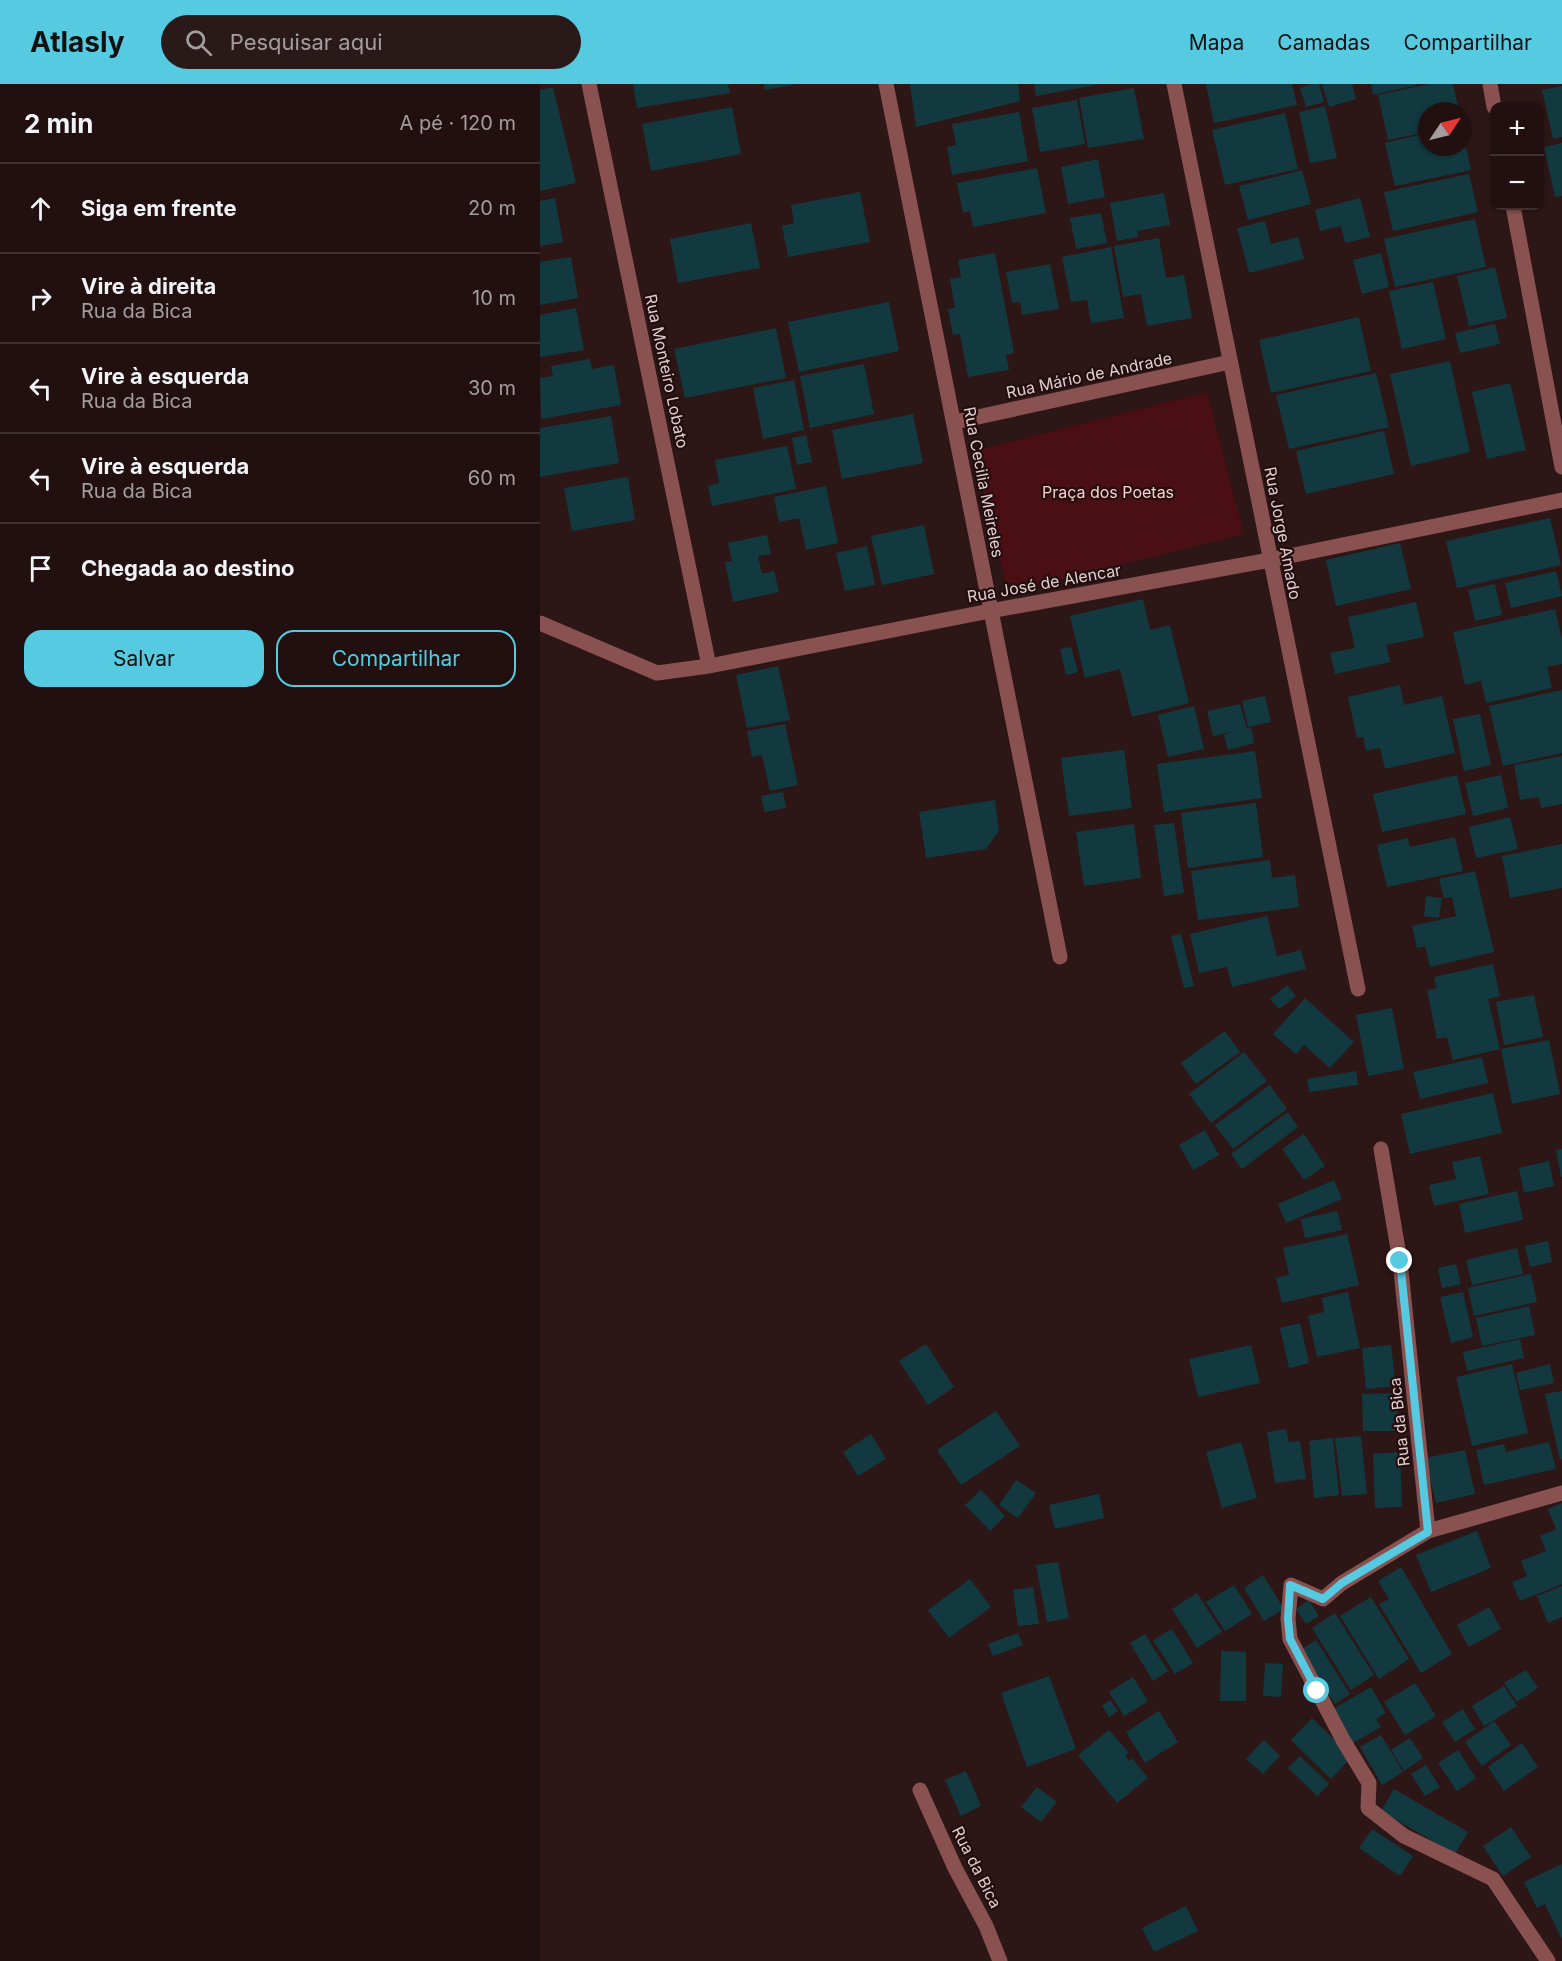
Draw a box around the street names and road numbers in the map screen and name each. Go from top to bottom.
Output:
street label: Rua Monteiro Lobato [641,292,693,450]
street label: Rua Mário de Andrade [1004,348,1174,402]
street label: Rua Cecilia Meireles [960,405,1008,559]
street label: Rua Jorge Amado [1260,465,1306,601]
street label: Rua José de Alencar [966,560,1122,606]
street label: Rua da Bica [1384,1377,1414,1467]
street label: Rua da Bica [948,1823,1006,1911]

